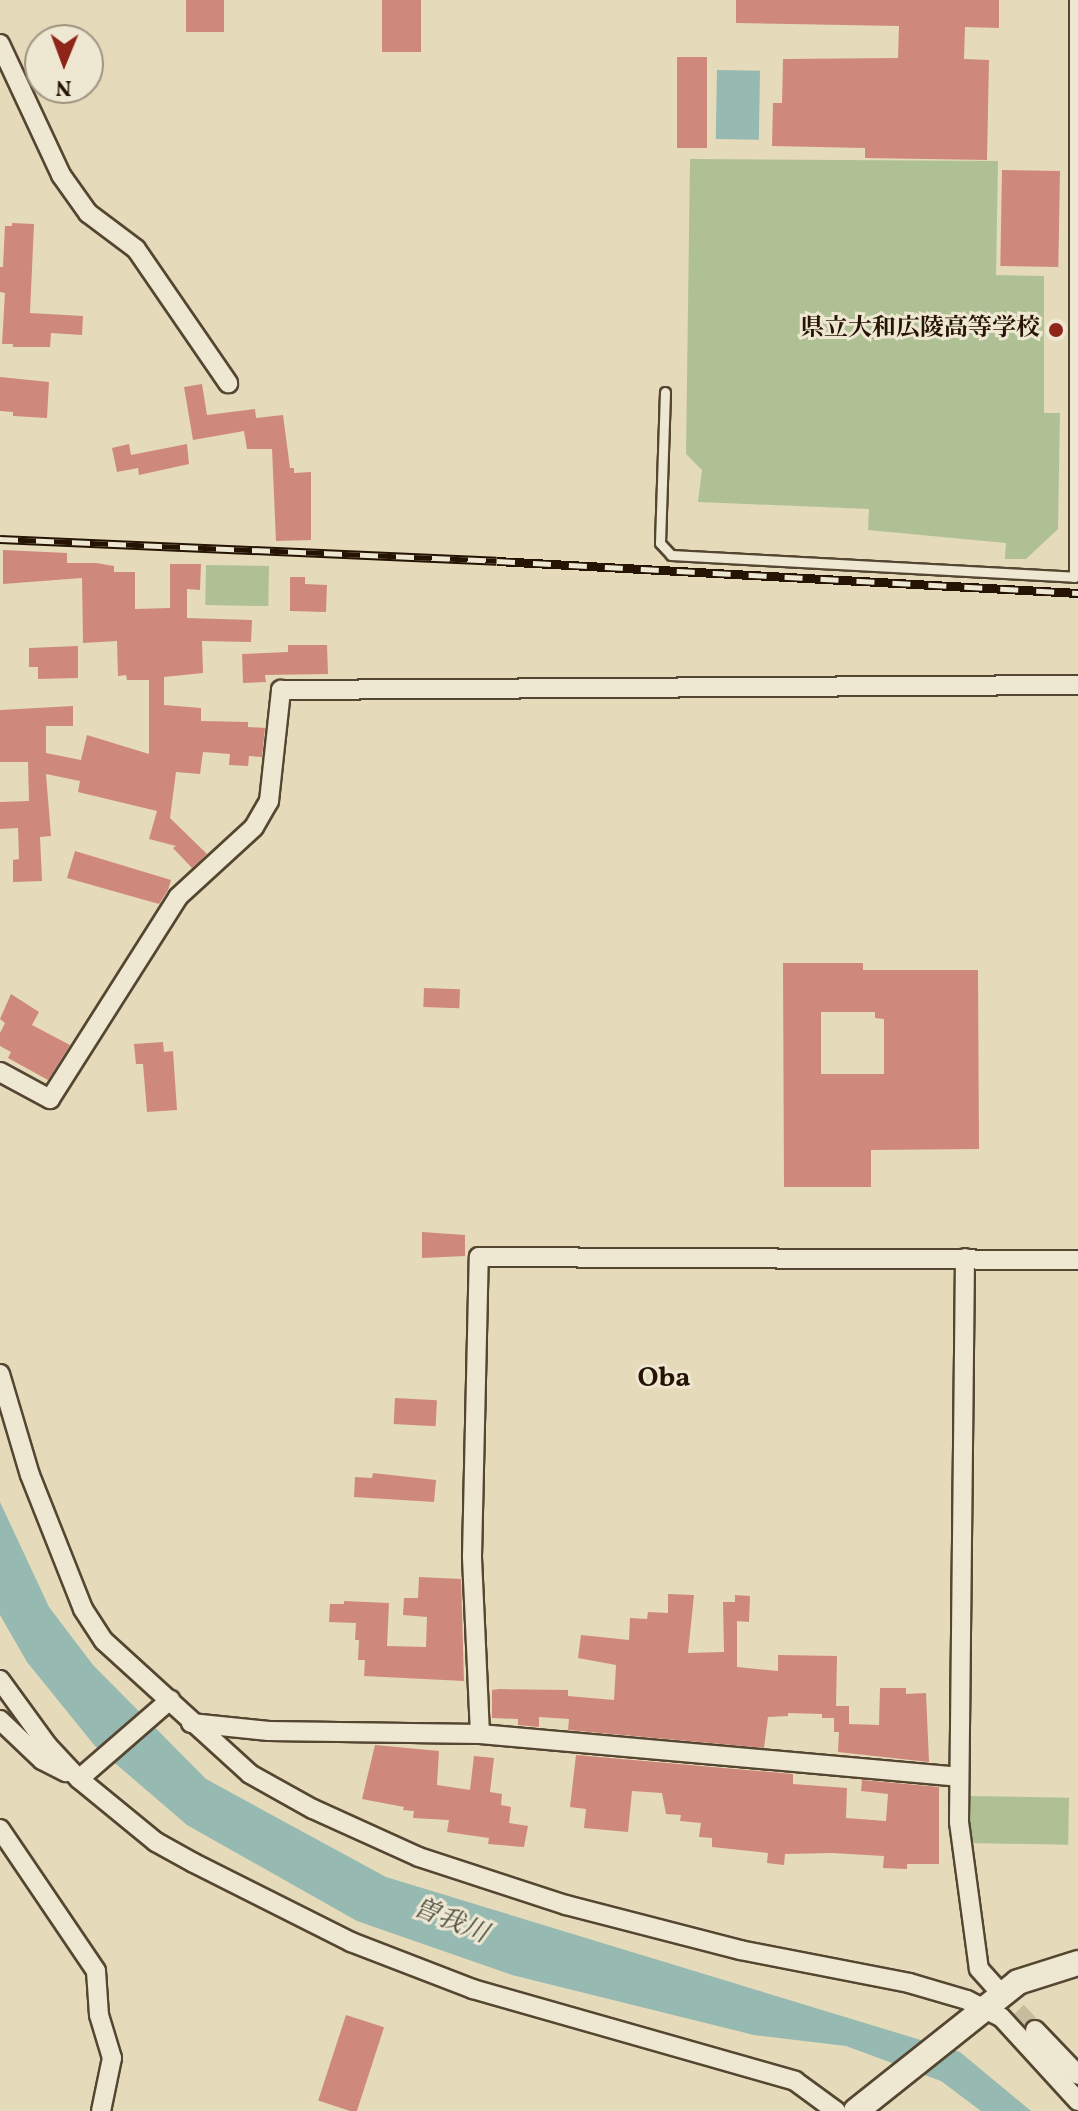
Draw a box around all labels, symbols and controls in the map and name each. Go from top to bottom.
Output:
north arrow [24,24,104,104]
text: N [55,71,72,102]
place label: 県立大和広陵高等学校 [800,316,1040,344]
marker: 県立大和広陵高等学校 [1047,321,1065,339]
district label: Oba [637,1362,691,1396]
water label: 曽我川 [408,1893,492,1951]

